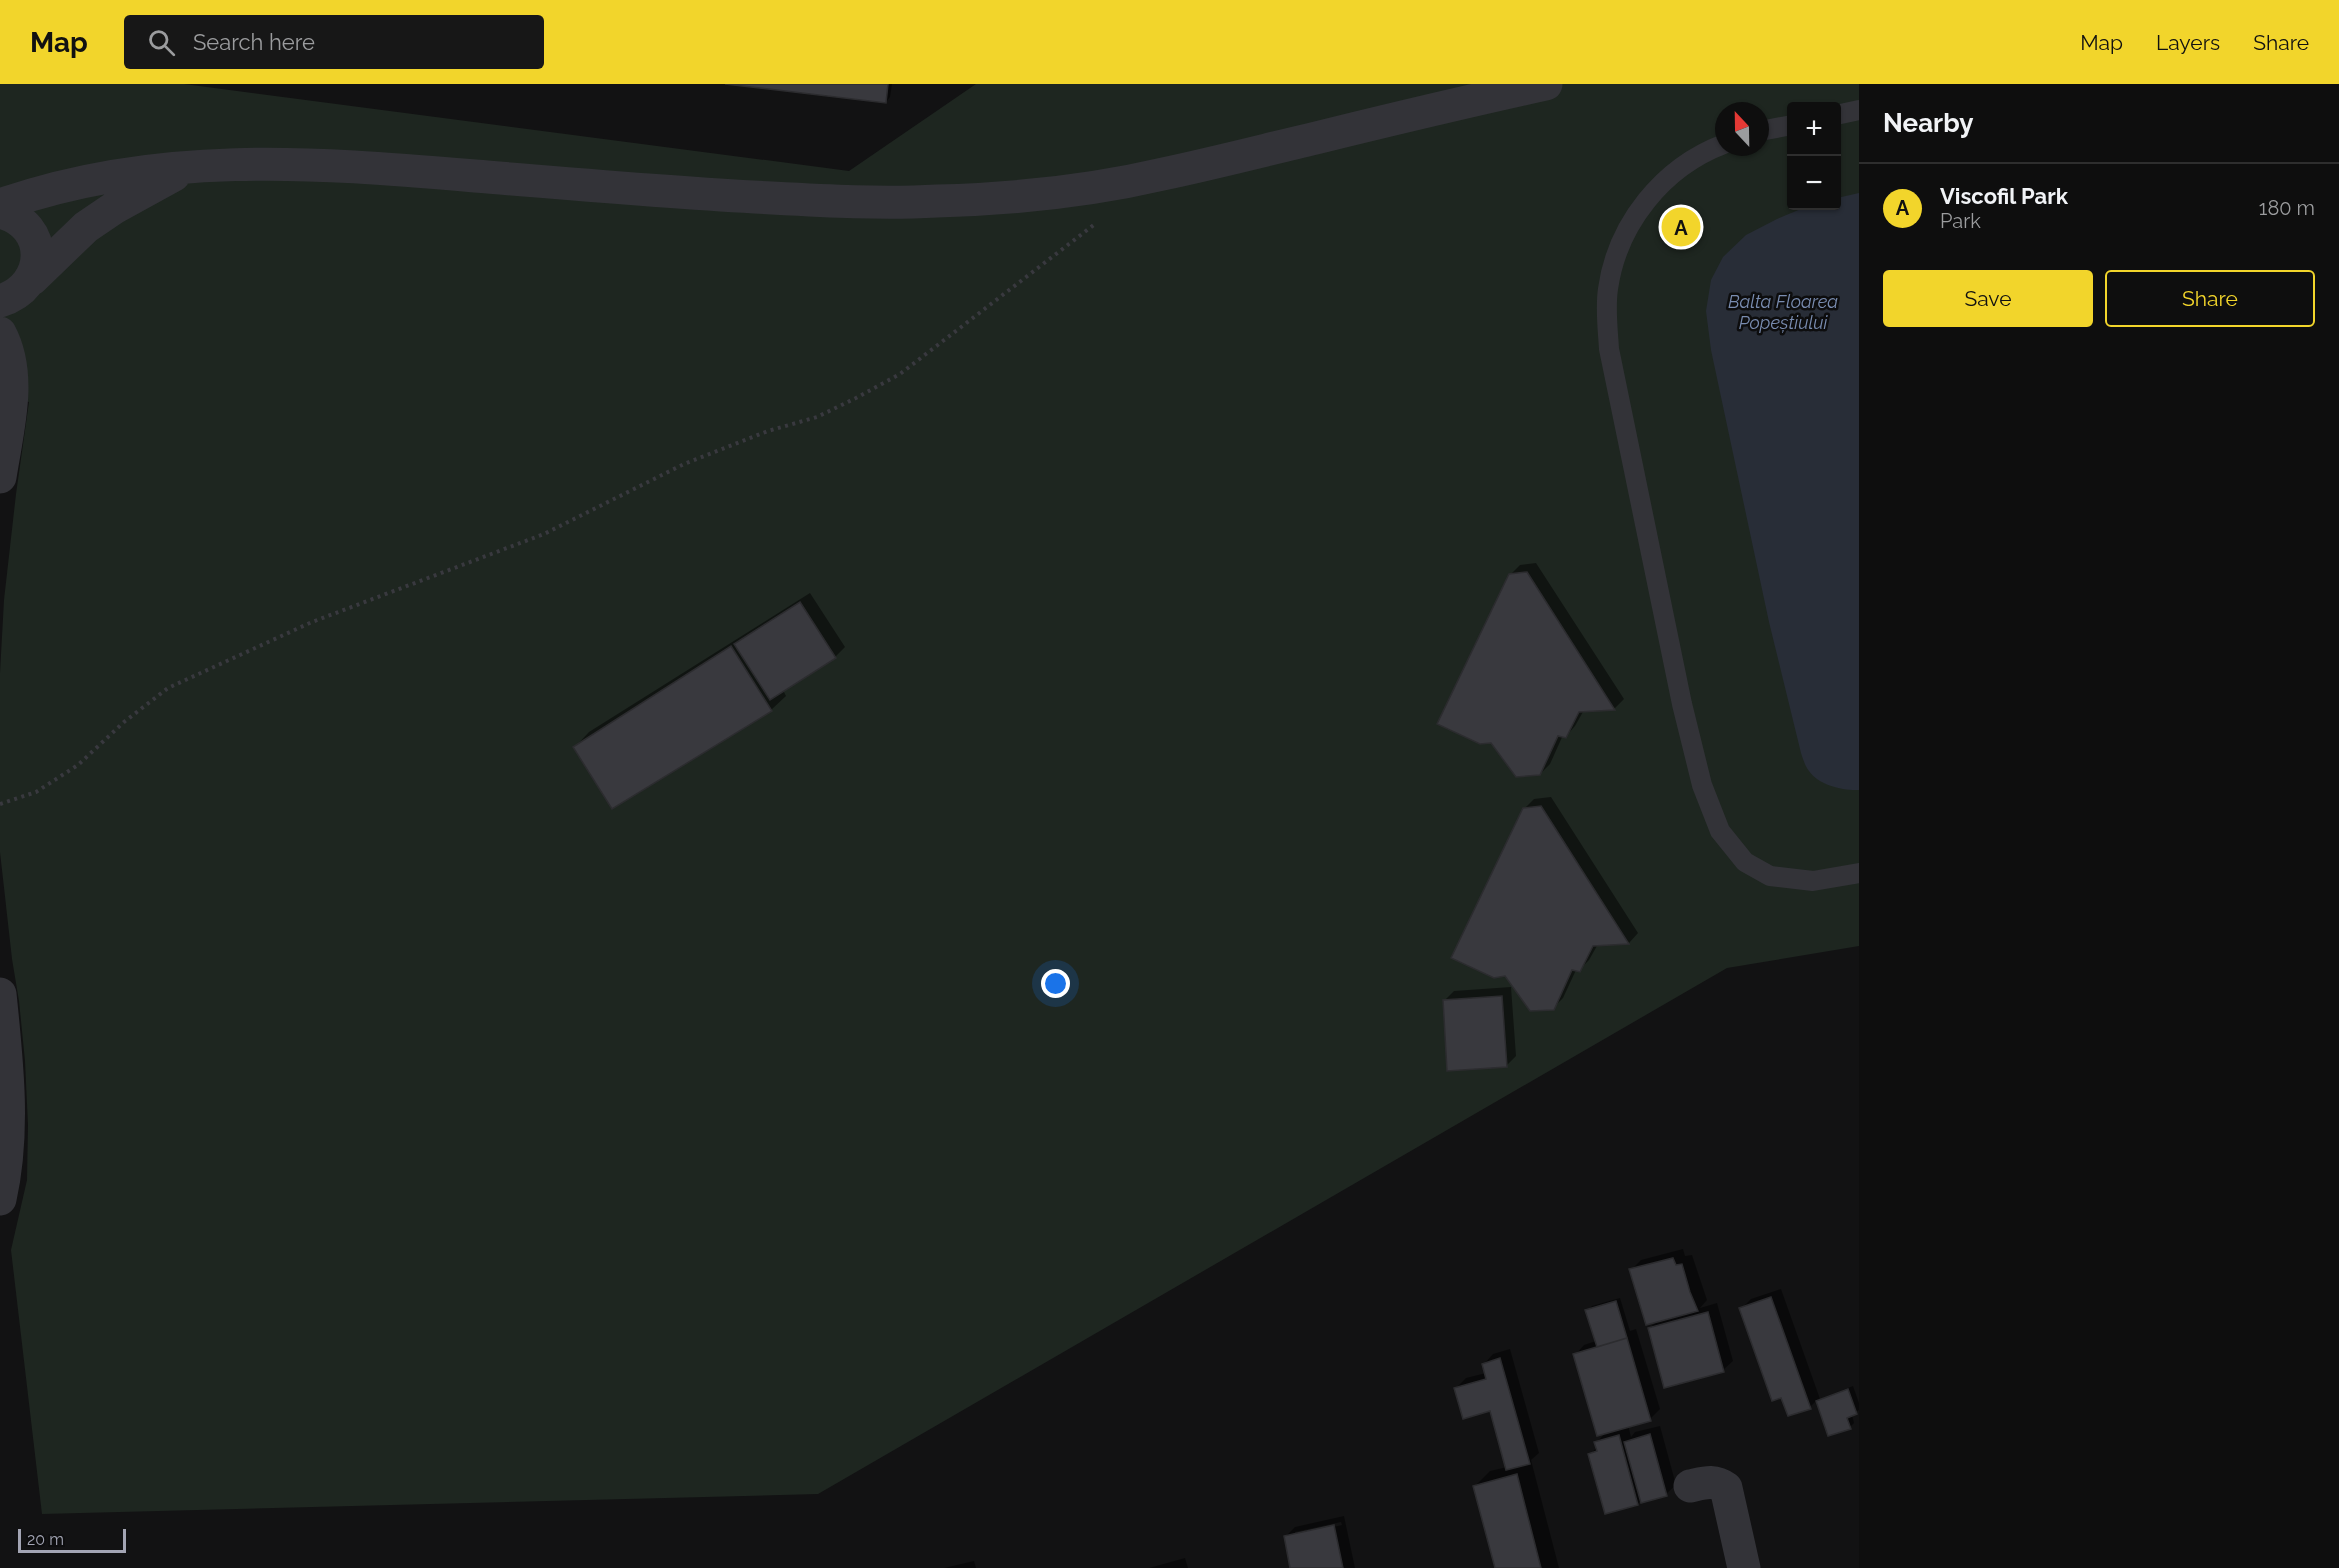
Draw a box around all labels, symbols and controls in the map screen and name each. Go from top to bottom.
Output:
search box [124,15,544,69]
text: Map [30,26,88,59]
icon: search [145,26,178,59]
text: Search here [193,29,315,55]
text: Map [2080,30,2123,55]
text: Layers [2156,30,2220,55]
text: Share [2253,30,2309,55]
north arrow [1715,102,1769,156]
map controls [1787,102,1841,210]
button: + [1787,102,1841,156]
text: Nearby [1883,108,1973,138]
button: − [1787,156,1841,210]
text: Viscofil Park [1940,183,2068,209]
text: A [1896,196,1909,220]
text: 180 m [2259,196,2315,220]
pin: A [1662,204,1700,250]
text: Park [1940,209,1981,233]
button: Save [1883,270,2093,327]
button: Share [2105,270,2315,327]
water label: Balta Floarea Popeștiului [1728,291,1838,333]
your location [1041,969,1070,998]
scale bar [18,1526,126,1554]
text: 20 m [27,1530,64,1549]

